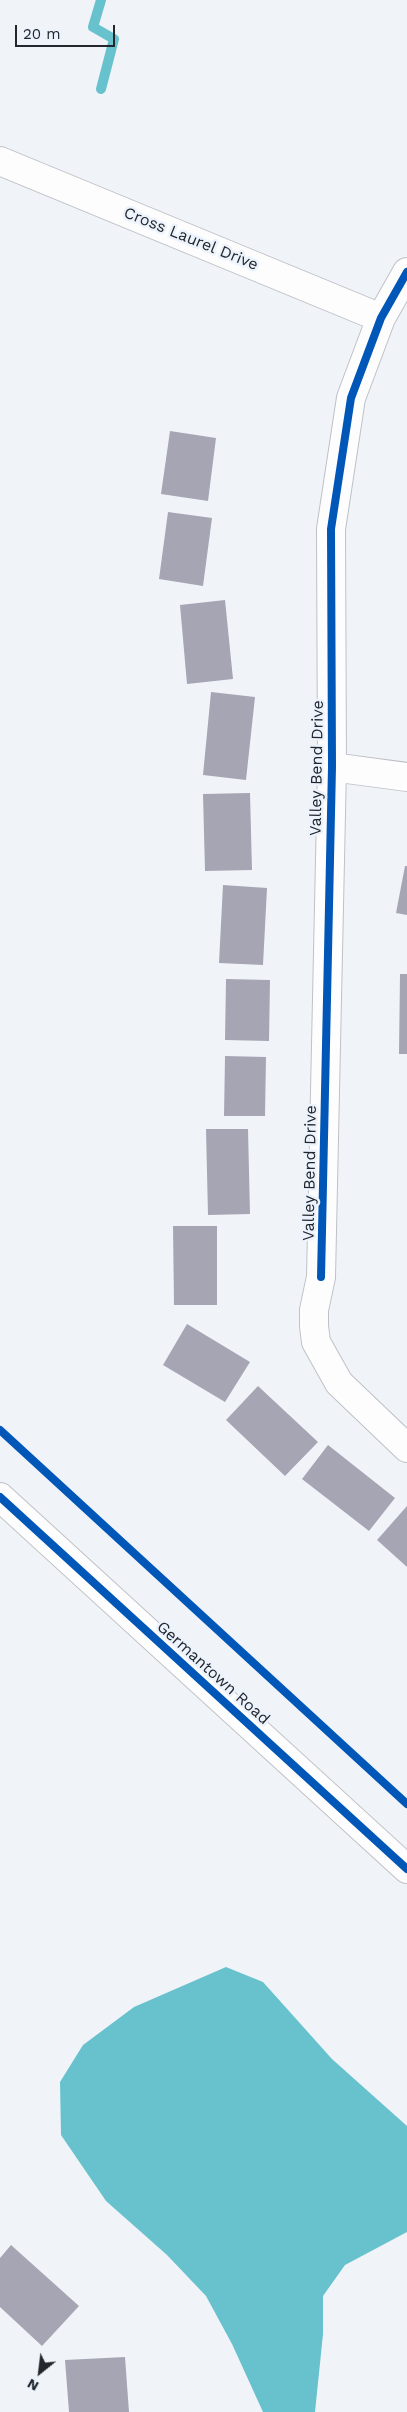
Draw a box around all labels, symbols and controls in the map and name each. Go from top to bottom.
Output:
scale bar [18,15,118,47]
text: 20 m [23,25,61,43]
street label: Cross Laurel Drive [121,203,261,275]
street label: Valley Bend Drive [306,700,328,836]
street label: Valley Bend Drive [299,1105,321,1241]
street label: Germantown Road [153,1617,273,1729]
north arrow [15,2347,65,2397]
text: N [24,2376,41,2395]

